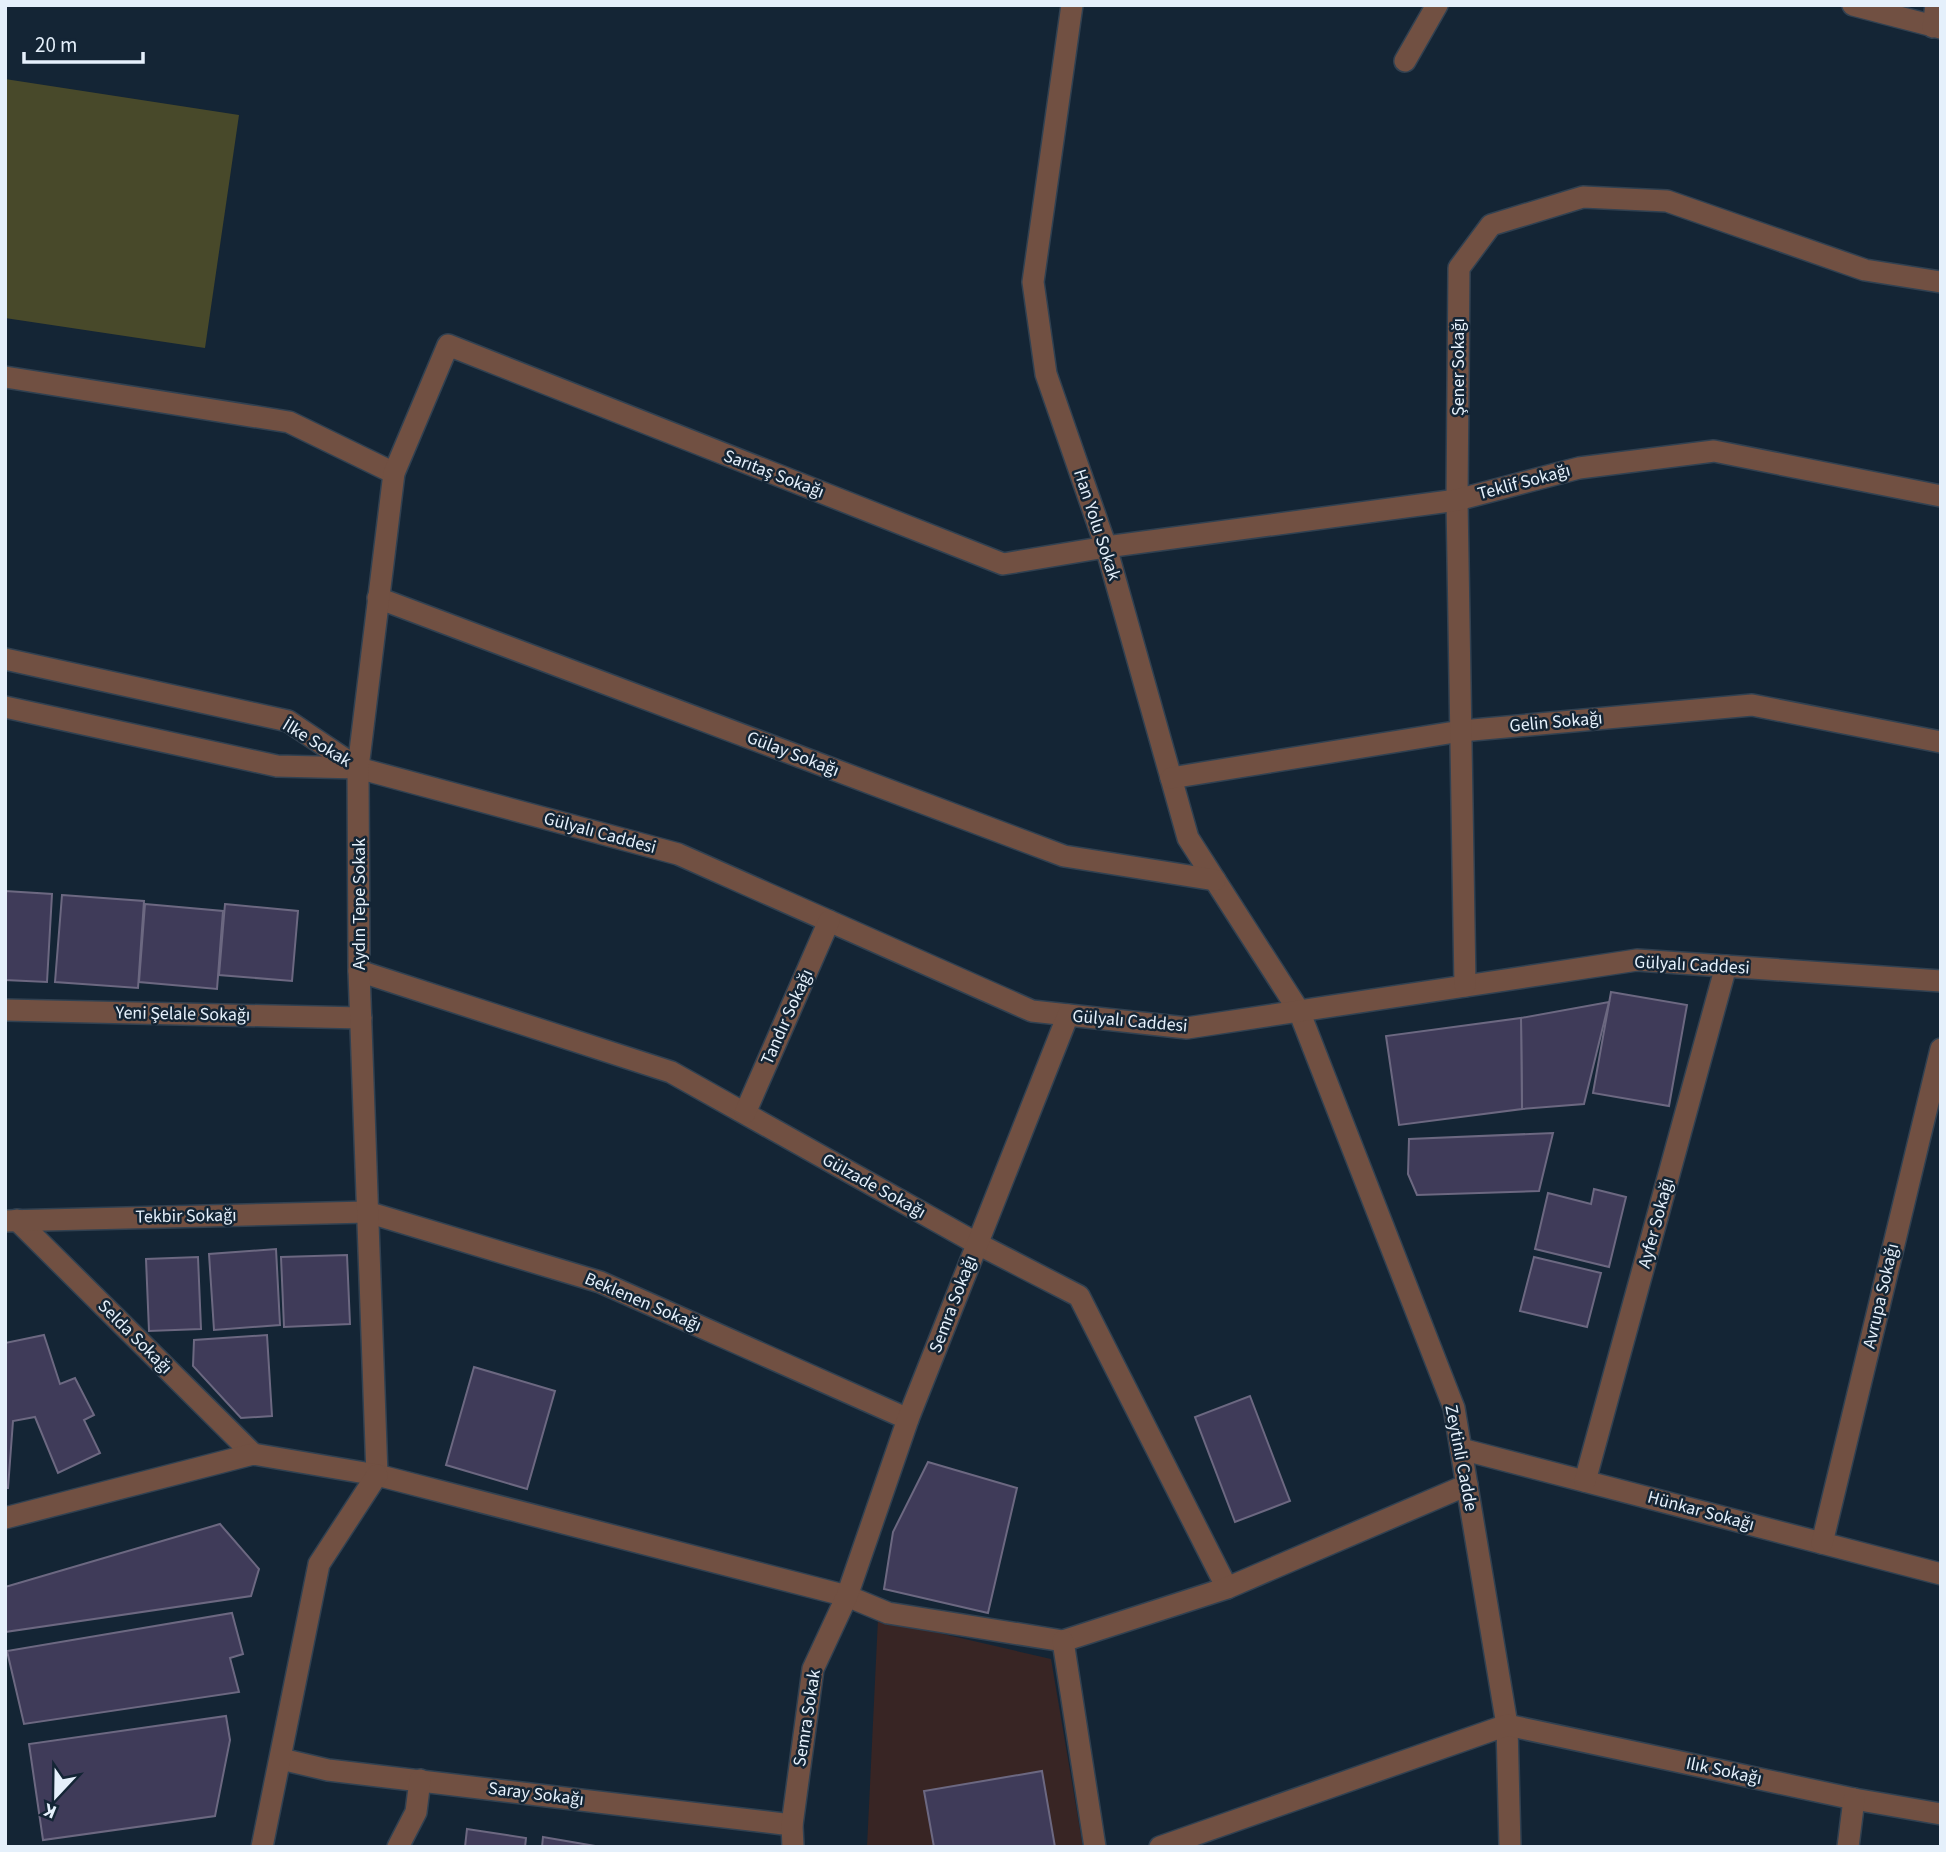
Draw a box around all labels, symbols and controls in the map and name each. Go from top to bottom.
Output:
scale bar [24,21,144,65]
text: 20 m [35,30,77,60]
street label: Şener Sokağı [1446,318,1471,416]
street label: Sarıtaş Sokağı [720,443,828,505]
street label: Teklif Sokağı [1475,458,1573,506]
street label: Han Yolu Sokak [1067,466,1127,584]
street label: Gelin Sokağı [1508,705,1604,739]
street label: İlke Sokak [278,713,356,773]
street label: Gülay Sokağı [743,725,843,783]
street label: Gülyalı Caddesi [541,806,659,860]
street label: Aydın Tepe Sokak [347,838,372,970]
street label: Gülyalı Caddesi [1634,949,1750,981]
street label: Tandır Sokağı [755,965,819,1069]
street label: Yeni Şelale Sokağı [114,1000,251,1028]
street label: Gülyalı Caddesi [1071,1004,1189,1038]
street label: Gülzade Sokağı [818,1147,930,1225]
street label: Ayfer Sokağı [1632,1175,1680,1271]
street label: Tekbir Sokağı [135,1203,237,1229]
street label: Avrupa Sokağı [1857,1241,1905,1351]
street label: Semra Sokağı [923,1252,983,1356]
street label: Beklenen Sokağı [581,1266,705,1338]
street label: Selda Sokağı [92,1294,178,1380]
street label: Zeytinli Cadde [1438,1403,1484,1513]
street label: Hünkar Sokağı [1645,1485,1757,1537]
street label: Semra Sokak [787,1668,827,1768]
street label: Ilık Sokağı [1684,1751,1764,1791]
north arrow [21,1761,91,1831]
street label: Saray Sokağı [487,1776,585,1812]
text: K [39,1796,61,1825]

